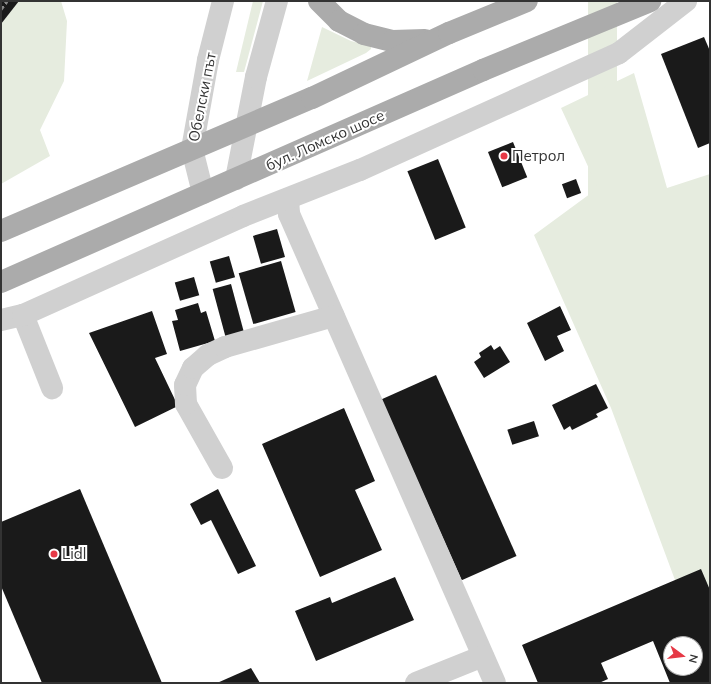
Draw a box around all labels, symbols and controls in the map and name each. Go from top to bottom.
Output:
street label: Обелски път [185,51,219,143]
street label: бул. Ломско шосе [263,106,387,174]
place label: Петрол [512,147,565,165]
marker: Петрол [499,151,509,161]
place label: Lidl [62,545,86,563]
marker: Lidl [49,549,59,559]
north arrow [663,636,703,676]
text: N [686,653,701,665]

